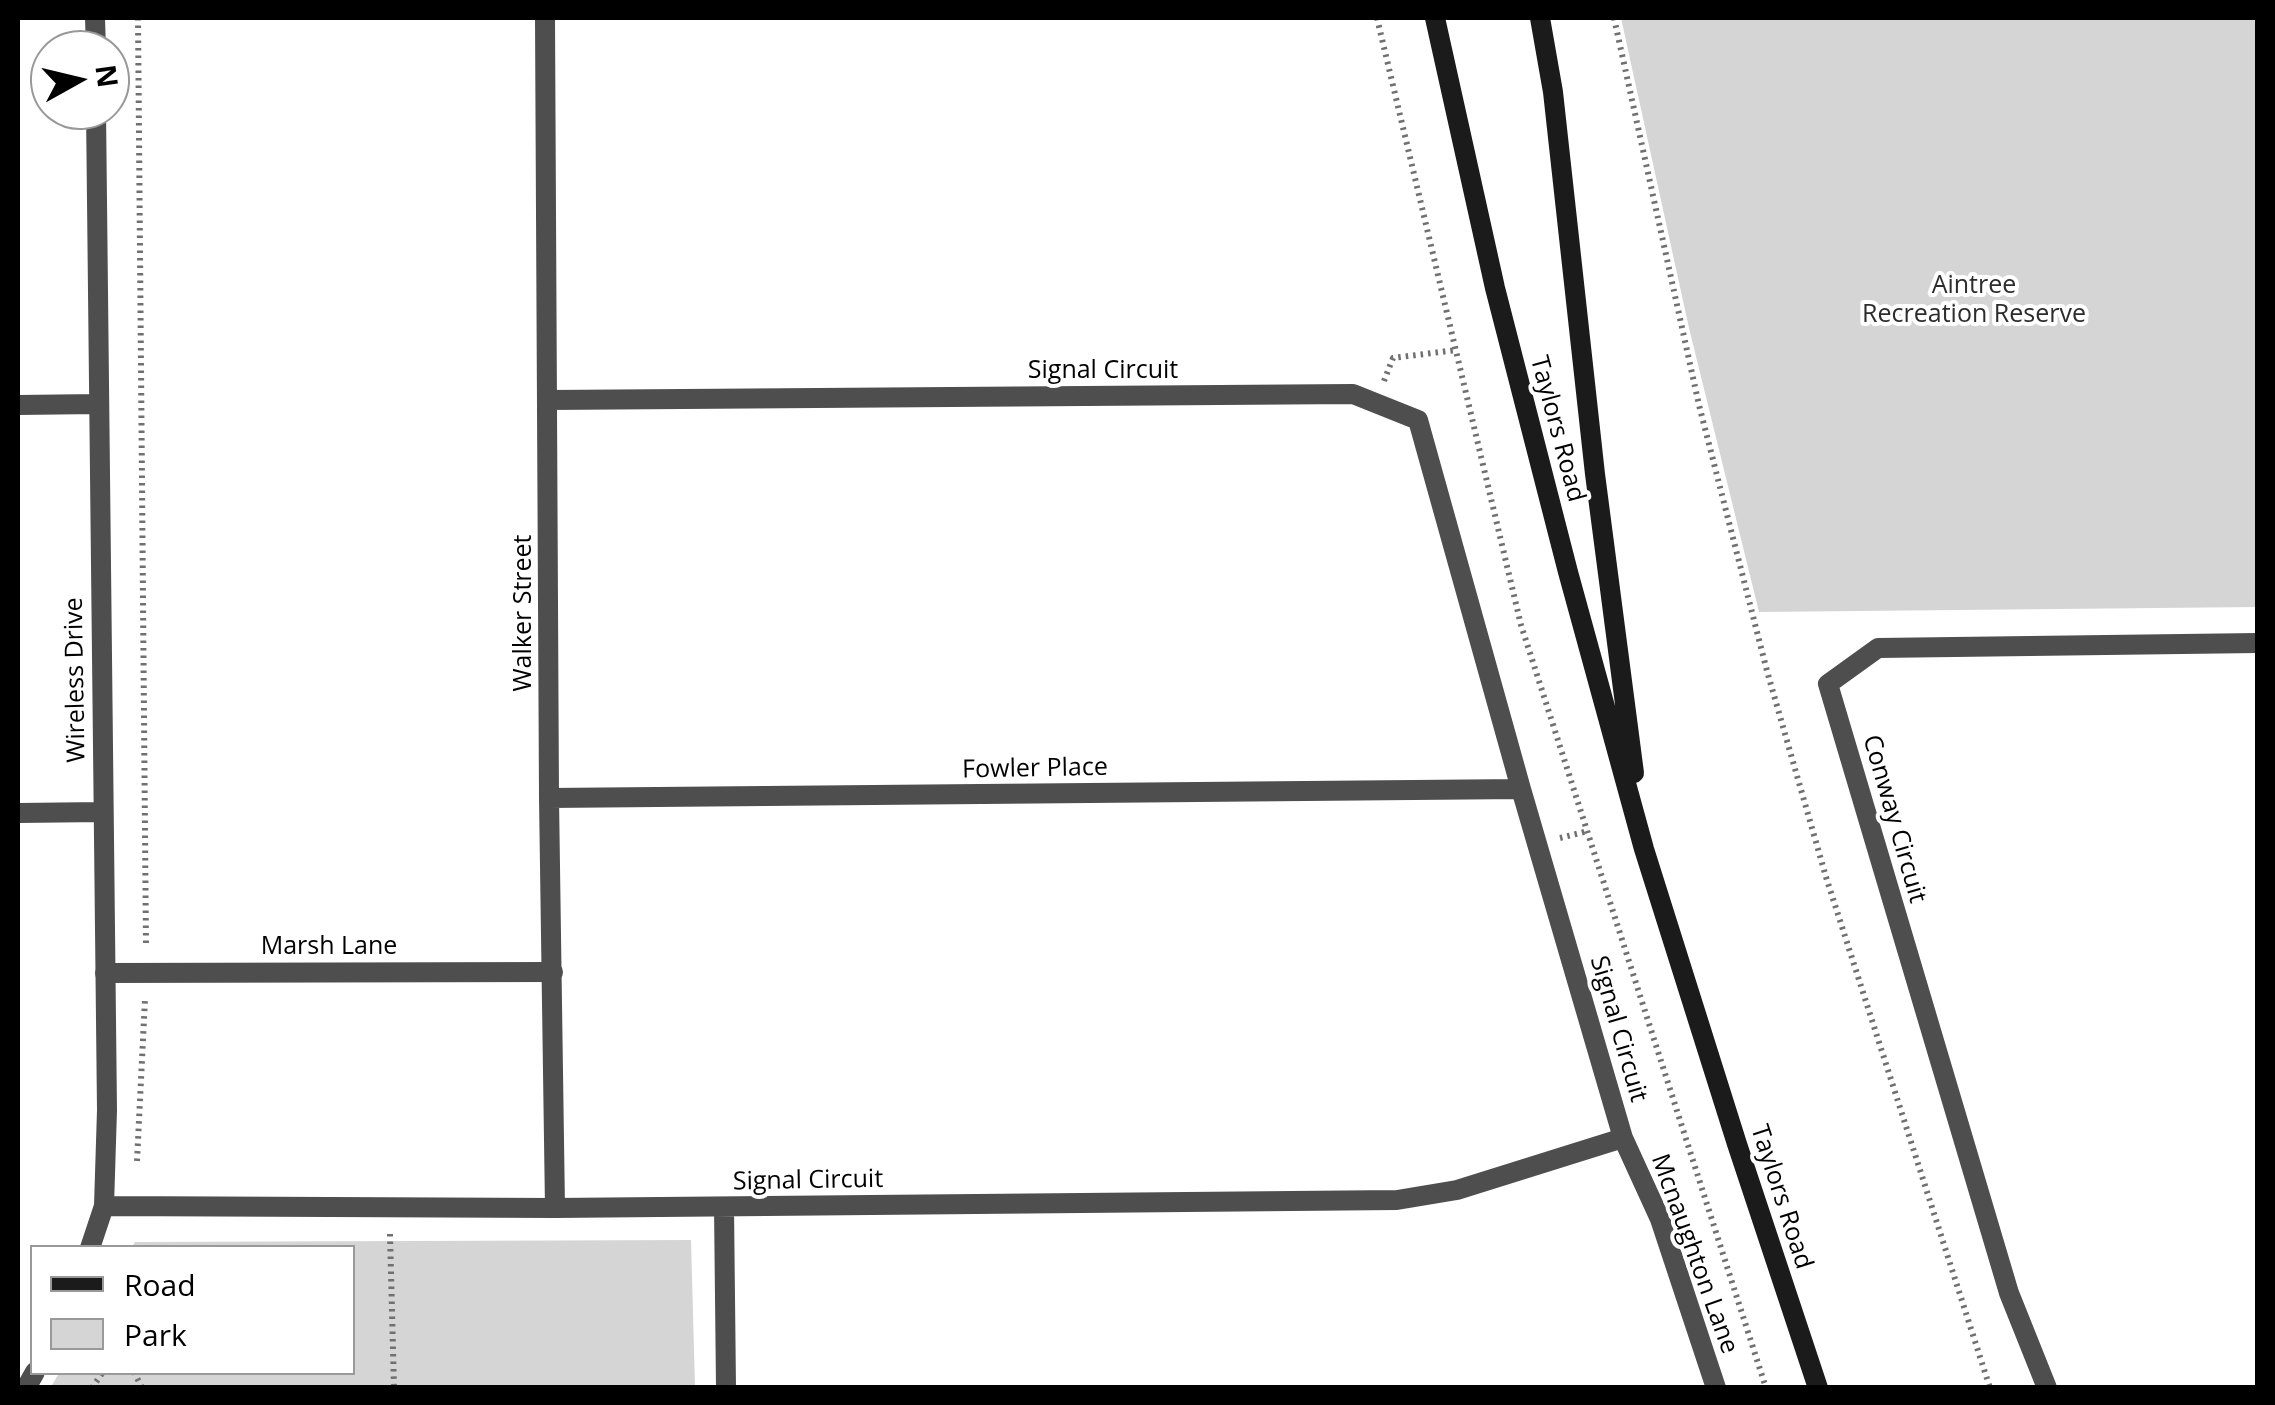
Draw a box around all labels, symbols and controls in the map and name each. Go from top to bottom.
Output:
north arrow [30,30,130,130]
text: N [87,62,128,90]
park label: Aintree Recreation Reserve [1862,271,2086,330]
street label: Taylors Road [1523,353,1591,505]
street label: Signal Circuit [1028,356,1178,386]
street label: Walker Street [509,535,539,691]
street label: Wireless Drive [60,597,92,763]
street label: Conway Circuit [1856,732,1932,906]
street label: Fowler Place [962,753,1108,785]
street label: Marsh Lane [261,932,397,962]
street label: Signal Circuit [1583,953,1653,1105]
street label: Taylors Road [1744,1121,1818,1273]
street label: Mcnaughton Lane [1644,1150,1744,1358]
street label: Signal Circuit [733,1165,883,1197]
legend [30,1245,355,1375]
text: Road [124,1264,196,1305]
text: Park [124,1314,187,1355]

